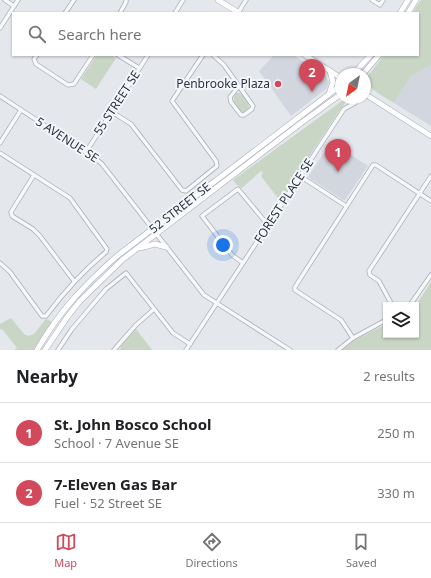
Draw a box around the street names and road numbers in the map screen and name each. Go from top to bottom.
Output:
street label: 55 STREET SE [89,67,144,138]
street label: 5 AVENUE SE [32,113,102,166]
street label: FOREST PLACE SE [250,155,317,246]
street label: 52 STREET SE [145,178,214,237]

